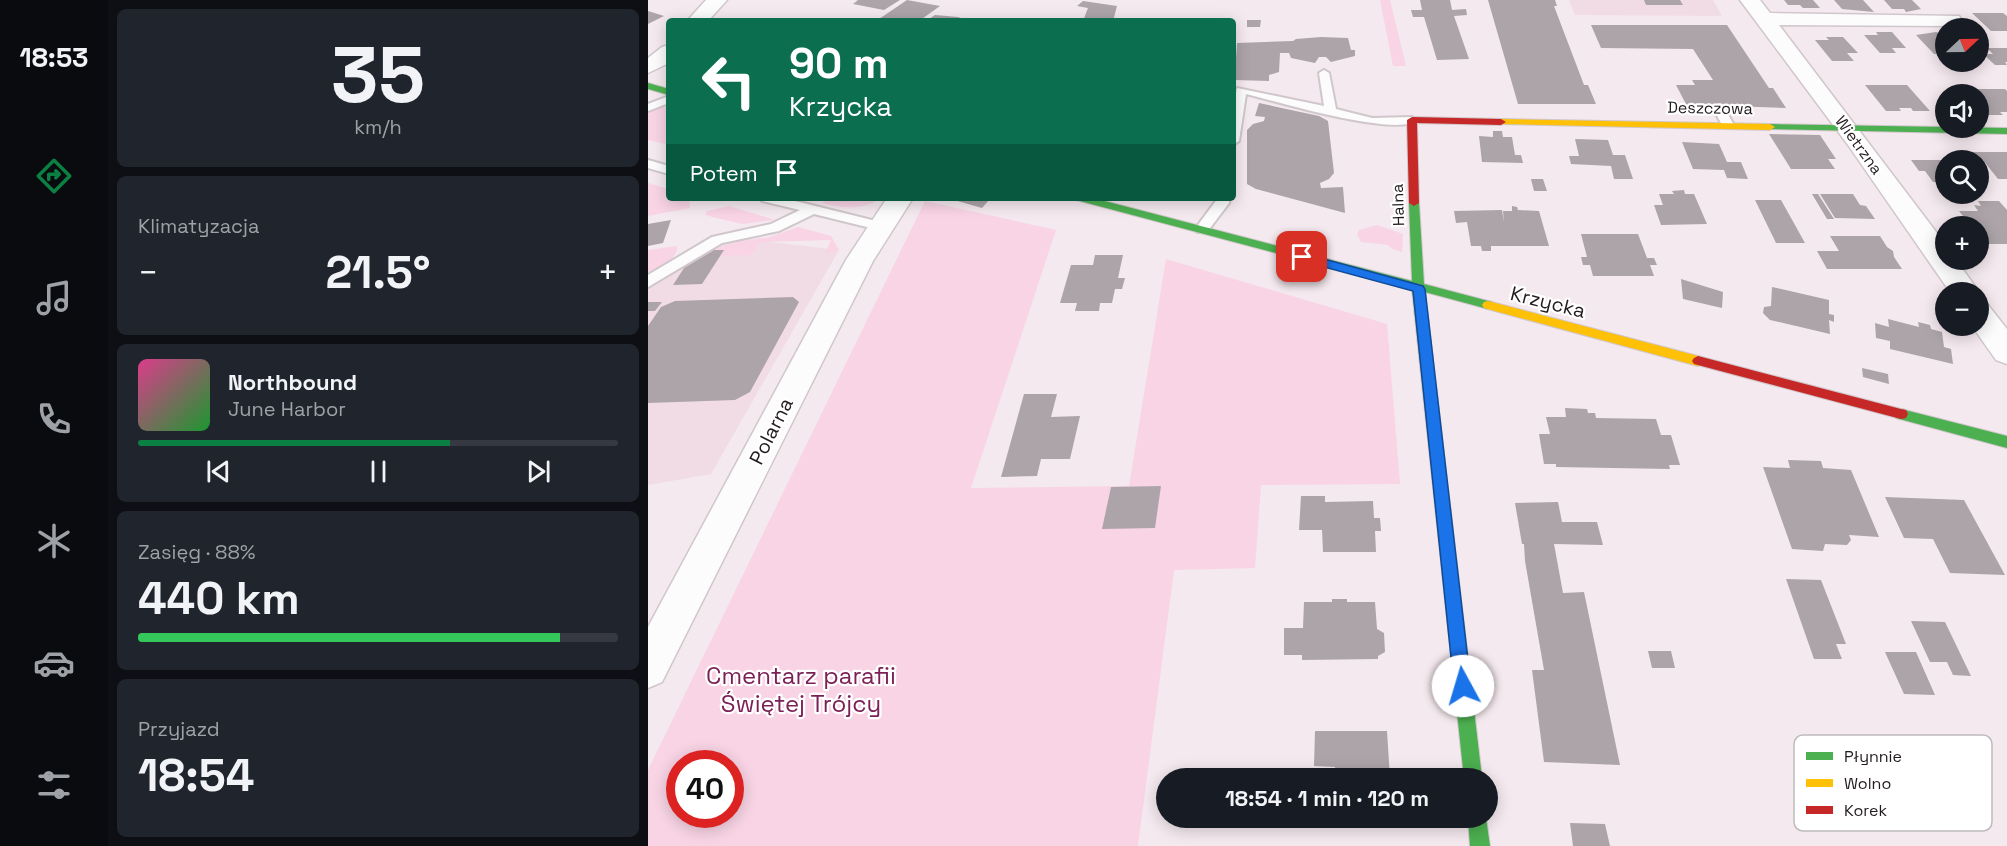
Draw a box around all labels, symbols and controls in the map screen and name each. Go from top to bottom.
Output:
north arrow [1935,18,1989,72]
map controls [1935,18,1989,336]
text: 35 [331,25,425,125]
text: 90 m [789,37,889,90]
text: 18:53 [19,40,89,75]
icon: left [690,42,768,120]
button: sound [1935,84,1989,138]
text: Krzycka [789,89,892,124]
street label: Deszczowa [1667,97,1753,119]
street label: Wietrzna [1831,111,1887,179]
text: km/h [354,114,402,140]
button: search [1935,150,1989,204]
icon: directions [33,155,75,197]
icon: arrive [770,156,803,189]
text: Potem [690,159,758,187]
street label: Halna [1387,183,1409,227]
text: Klimatyzacja [138,213,260,239]
button: + [1935,216,1989,270]
pin [1276,231,1327,282]
icon: arrive [1285,240,1318,273]
text: 21.5° [325,244,431,301]
text: − [138,252,158,294]
text: + [598,252,618,294]
icon: music [33,277,75,319]
street label: Krzycka [1508,280,1588,324]
button: − [1935,282,1989,336]
text: Northbound [228,368,357,396]
street label: Polarna [743,393,799,469]
text: June Harbor [228,396,346,422]
icon: phone [33,398,75,440]
icon: previous [202,455,235,488]
icon: pause [362,455,395,488]
icon: next [522,455,555,488]
icon: climate [33,520,75,562]
text: Zasięg · 88% [138,539,255,565]
text: 440 km [138,570,300,627]
icon: car [33,642,75,684]
position arrow [1431,654,1495,718]
park label: Cmentarz parafii Świętej Trójcy [706,660,896,719]
text: Przyjazd [138,716,220,742]
legend [1794,735,1992,831]
text: Płynnie [1844,746,1902,767]
text: 18:54 [138,747,254,804]
speed limit sign: 40 [666,750,744,828]
icon: filters [33,764,75,806]
text: Wolno [1844,773,1891,794]
text: 18:54 · 1 min · 120 m [1225,784,1429,812]
text: Korek [1844,800,1888,821]

